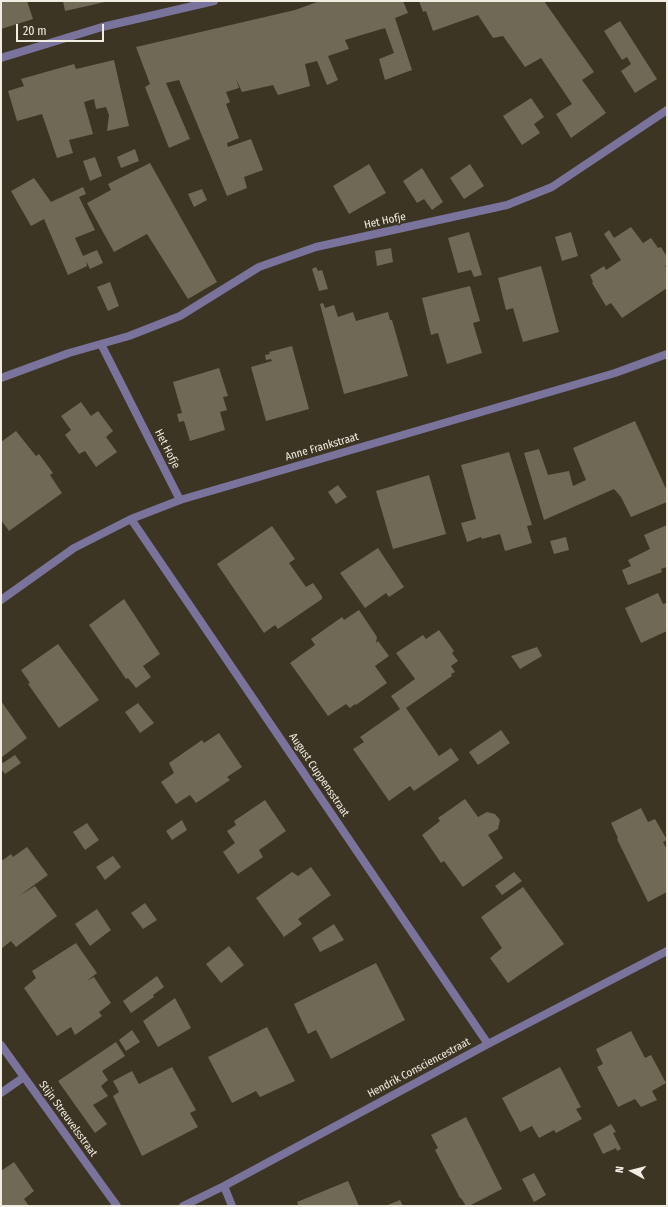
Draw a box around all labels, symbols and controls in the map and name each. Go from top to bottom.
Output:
scale bar [18,16,106,42]
text: 20 m [23,24,47,38]
street label: Het Hofje [363,210,407,232]
street label: Het Hofje [152,427,182,471]
street label: Anne Frankstraat [284,430,360,464]
street label: August Cuppensstraat [286,731,352,819]
street label: Hendrik Consciencestraat [365,1035,473,1101]
street label: Stijn Streuvelsstraat [36,1078,100,1160]
north arrow [612,1151,652,1191]
text: N [613,1165,626,1174]

